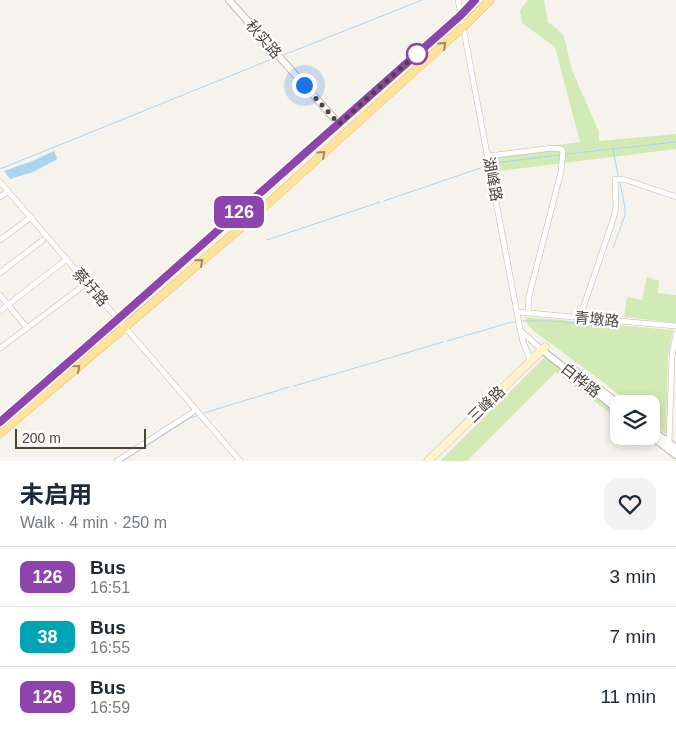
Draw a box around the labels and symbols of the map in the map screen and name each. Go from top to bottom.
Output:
street label: 秋实路 [243,16,285,62]
one-way arrow [437,42,446,51]
unlabelled marker [406,43,428,65]
your location [292,73,317,98]
one-way arrow [317,151,326,160]
street label: 湖峰路 [480,155,506,203]
line badge: 126 [210,196,268,228]
one-way arrow [195,259,204,268]
street label: 蔡圩路 [70,264,112,310]
street label: 青墩路 [574,309,620,329]
street label: 白桦路 [558,359,604,401]
one-way arrow [72,365,81,374]
street label: 三峰路 [464,382,508,426]
scale bar [15,426,146,449]

